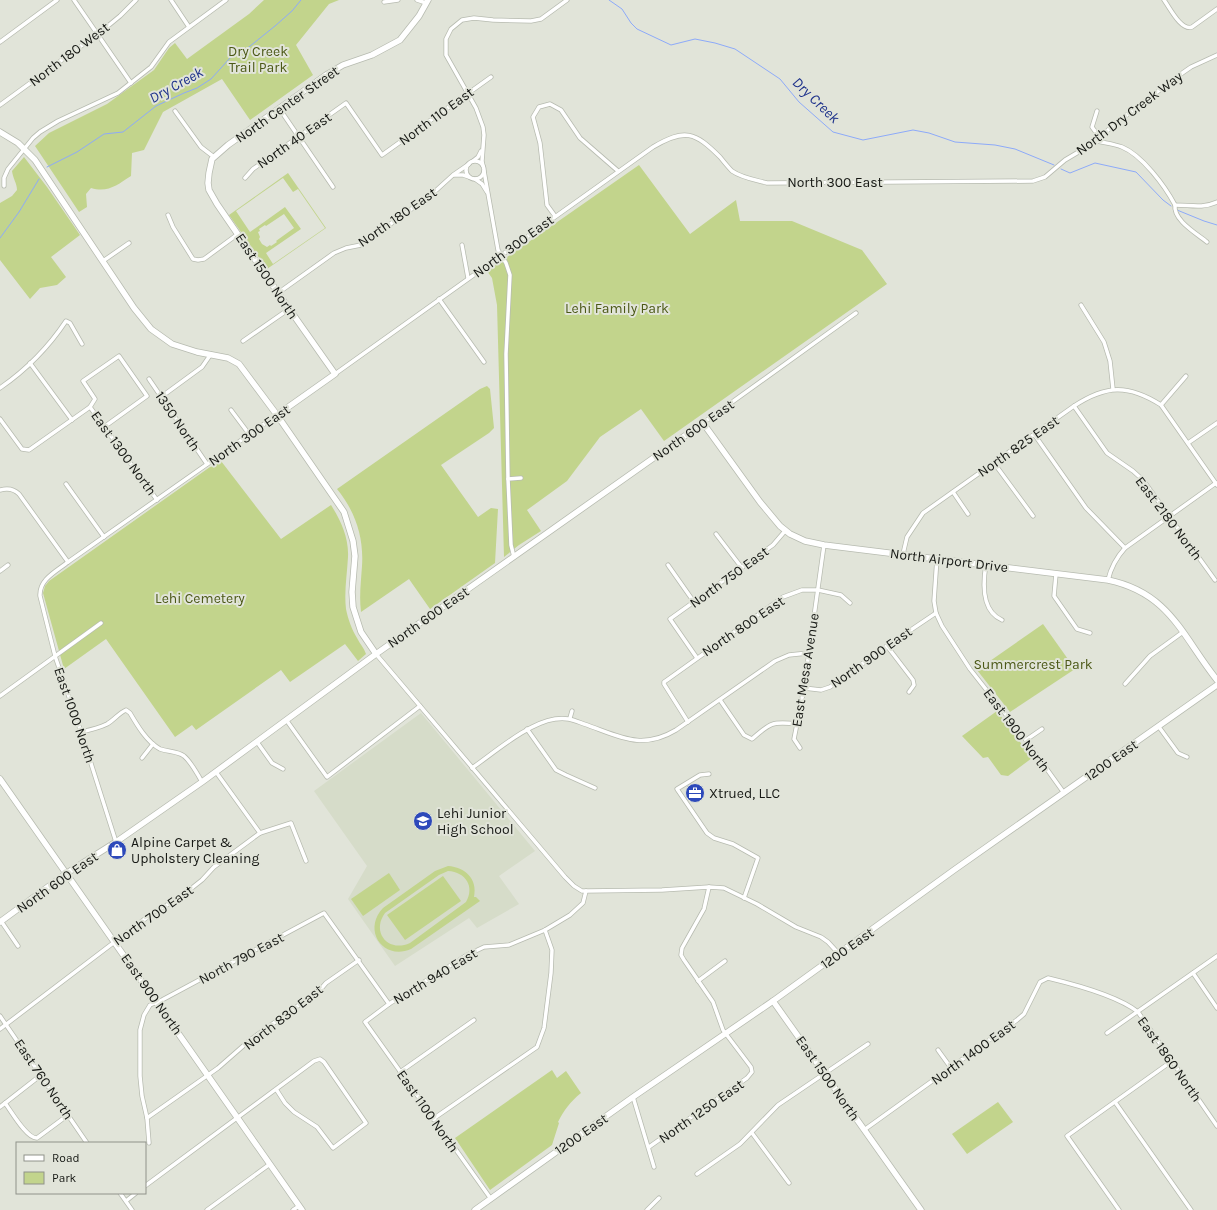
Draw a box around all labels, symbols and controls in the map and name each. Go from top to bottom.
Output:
street label: North 180 West [26,19,113,90]
park label: Dry Creek Trail Park [228,43,288,76]
street label: North Center Street [232,62,342,147]
water label: Dry Creek [146,63,206,107]
street label: North Dry Creek Way [1073,68,1186,159]
water label: Dry Creek [789,73,844,127]
street label: North 110 East [396,84,477,149]
street label: North 40 East [254,109,335,172]
street label: North 300 East [787,174,883,191]
street label: North 180 East [355,184,440,251]
street label: North 300 East [470,211,557,281]
street label: East 1500 North [232,230,302,322]
park label: Lehi Family Park [565,300,669,317]
street label: 1350 North [151,388,204,454]
street label: North 600 East [649,396,737,465]
street label: North 300 East [205,401,293,470]
street label: East 1300 North [87,408,160,499]
street label: North 825 East [974,412,1062,481]
street label: East 2180 North [1132,473,1206,564]
street label: North 750 East [686,543,772,612]
street label: North Airport Drive [889,545,1009,576]
street label: North 600 East [384,583,472,652]
park label: Lehi Cemetery [155,590,245,607]
street label: North 800 East [699,593,788,660]
street label: East Mesa Avenue [788,612,823,728]
street label: North 900 East [827,623,915,692]
park label: Summercrest Park [973,656,1093,673]
street label: East 1000 North [50,665,99,765]
street label: East 1900 North [980,685,1054,775]
street label: 1200 East [1081,736,1141,785]
office icon: Xtrued, LLC [684,782,706,804]
place label: Xtrued, LLC [709,785,780,802]
place label: Lehi Junior High School [437,805,514,838]
school or university icon: Lehi Junior High School [412,810,434,832]
place label: Alpine Carpet & Upholstery Cleaning [131,834,260,867]
shop icon: Alpine Carpet & Upholstery Cleaning [106,839,128,861]
street label: North 600 East [13,848,101,917]
street label: North 700 East [110,881,197,949]
street label: 1200 East [817,924,877,973]
street label: North 790 East [196,929,287,988]
street label: North 940 East [390,945,480,1008]
street label: East 900 North [117,950,186,1038]
street label: North 830 East [240,981,326,1054]
street label: East 1860 North [1134,1013,1205,1105]
street label: North 1400 East [928,1016,1019,1089]
street label: East 1500 North [792,1032,863,1124]
street label: East 760 North [10,1036,77,1123]
street label: East 1100 North [393,1067,462,1156]
street label: North 1250 East [656,1076,747,1147]
street label: 1200 East [551,1110,611,1159]
legend [16,1142,146,1194]
text: Road [52,1151,80,1165]
text: Park [52,1171,77,1185]

